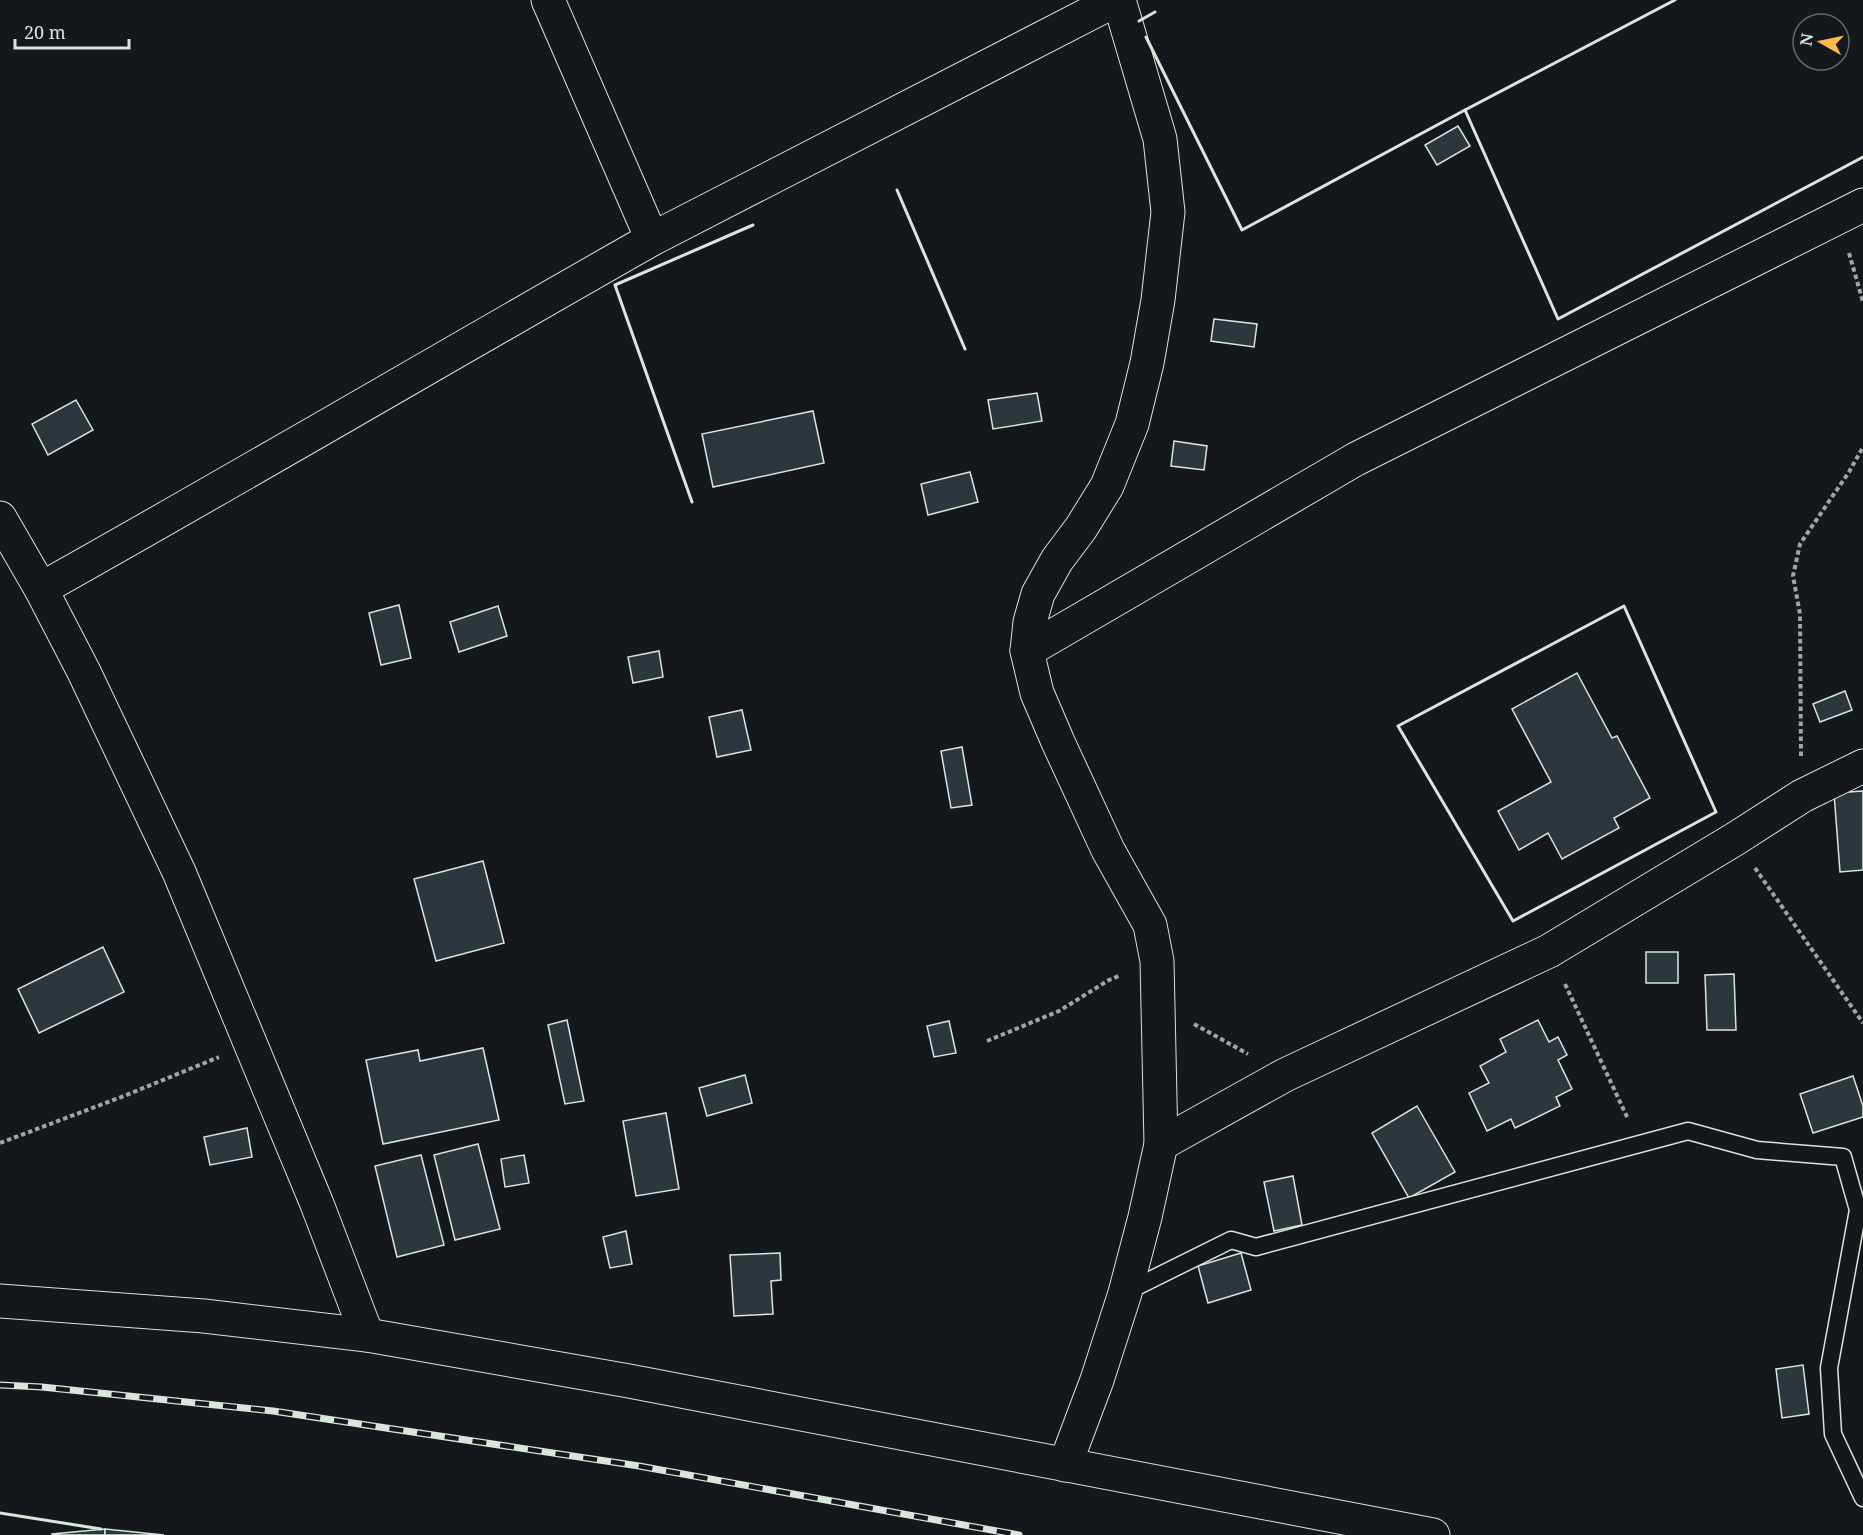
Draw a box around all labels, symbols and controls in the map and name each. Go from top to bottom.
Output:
scale bar [15,12,129,50]
north arrow [1791,12,1851,72]
text: 20 m [24,20,66,44]
text: N [1794,31,1818,48]

